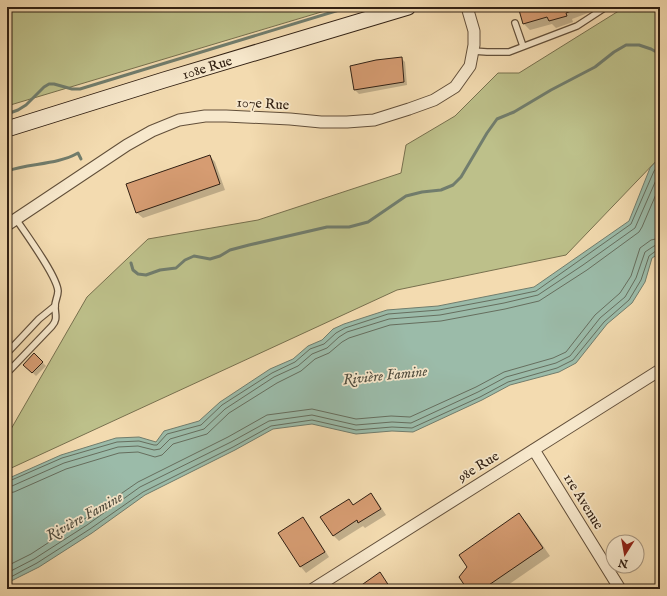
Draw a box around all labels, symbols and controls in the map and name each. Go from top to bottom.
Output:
street label: 108e Rue [180,52,235,84]
street label: 107e Rue [236,94,290,114]
water label: Rivière Famine [342,362,428,389]
street label: 98e Rue [454,447,503,487]
street label: 11e Avenue [559,470,608,533]
water label: Rivière Famine [42,488,126,545]
north arrow [605,534,645,574]
text: N [617,555,630,571]

